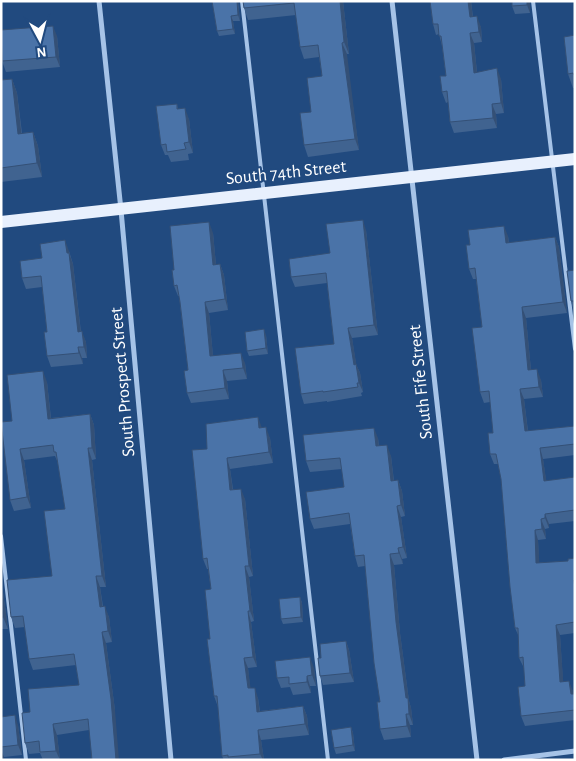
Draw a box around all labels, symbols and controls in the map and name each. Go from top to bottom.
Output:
north arrow [15,15,65,65]
text: N [36,44,47,59]
street label: South 74th Street [225,158,347,188]
street label: South Prospect Street [107,306,139,458]
street label: South Fife Street [406,324,436,440]

